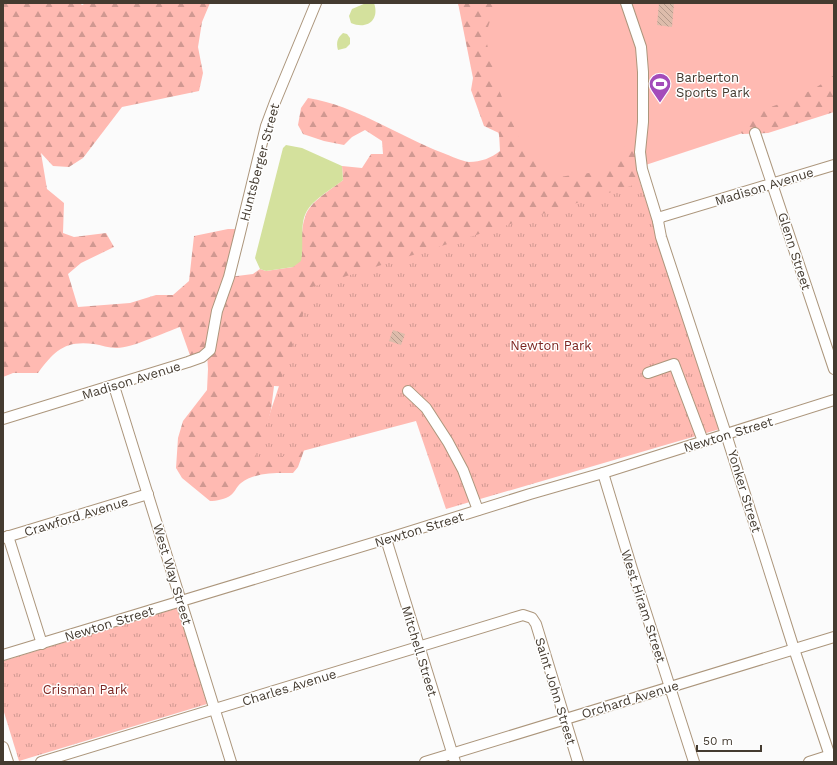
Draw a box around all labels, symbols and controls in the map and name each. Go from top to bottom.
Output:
place label: Barberton Sports Park [676,70,750,100]
sports icon: Barberton Sports Park [647,71,673,104]
street label: Huntsberger Street [237,101,283,223]
street label: Madison Avenue [713,164,815,209]
street label: Glenn Street [775,211,814,292]
park label: Newton Park [510,338,592,353]
street label: Madison Avenue [80,358,182,403]
street label: Newton Street [682,414,775,455]
street label: Yonker Street [725,448,764,535]
street label: Crawford Avenue [22,494,130,539]
street label: Newton Street [373,509,466,550]
street label: West Way Street [150,522,195,627]
street label: West Hiram Street [618,548,669,665]
street label: Newton Street [63,603,156,644]
street label: Mitchell Street [399,604,441,699]
street label: Saint John Street [532,636,579,747]
street label: Charles Avenue [240,666,338,709]
street label: Orchard Avenue [580,678,680,721]
park label: Crisman Park [43,682,128,697]
scale bar [697,727,761,753]
text: 50 m [703,734,733,748]

